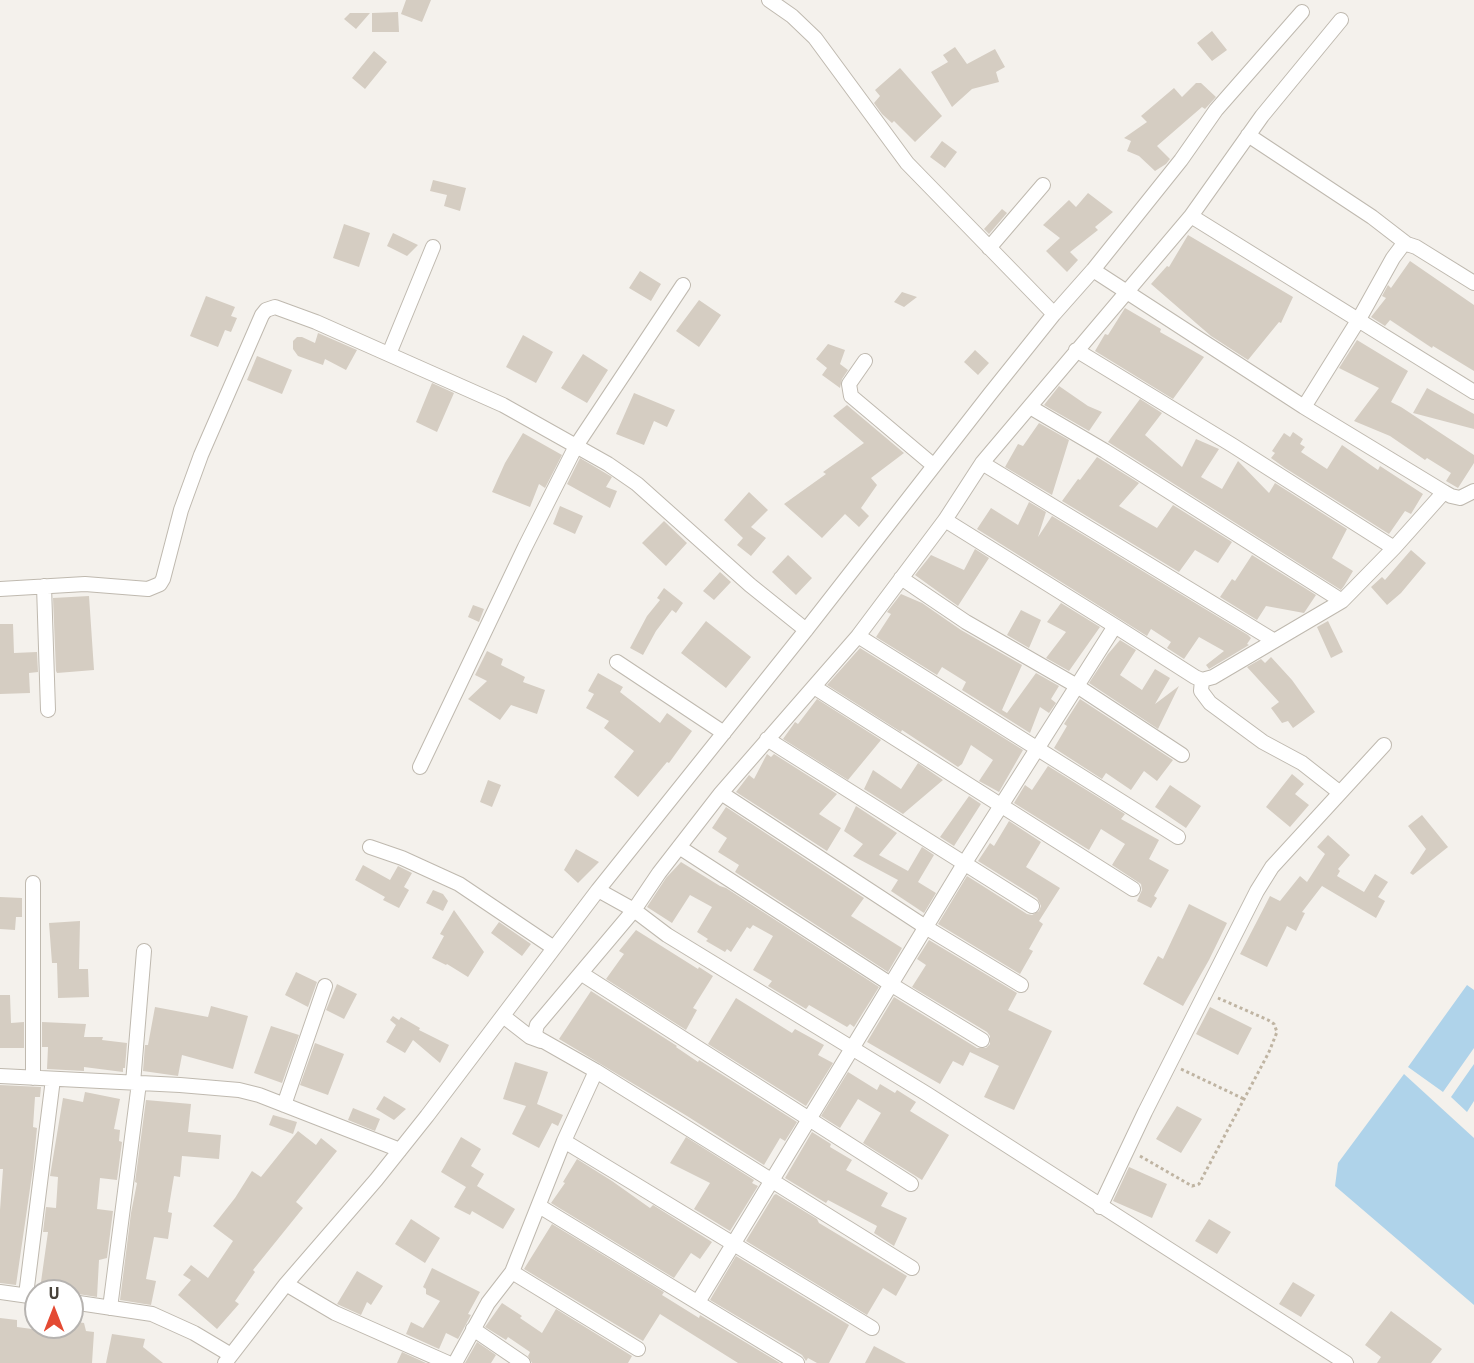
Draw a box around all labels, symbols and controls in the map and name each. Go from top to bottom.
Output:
north arrow [24,1279,84,1339]
text: U [48,1283,60,1303]

